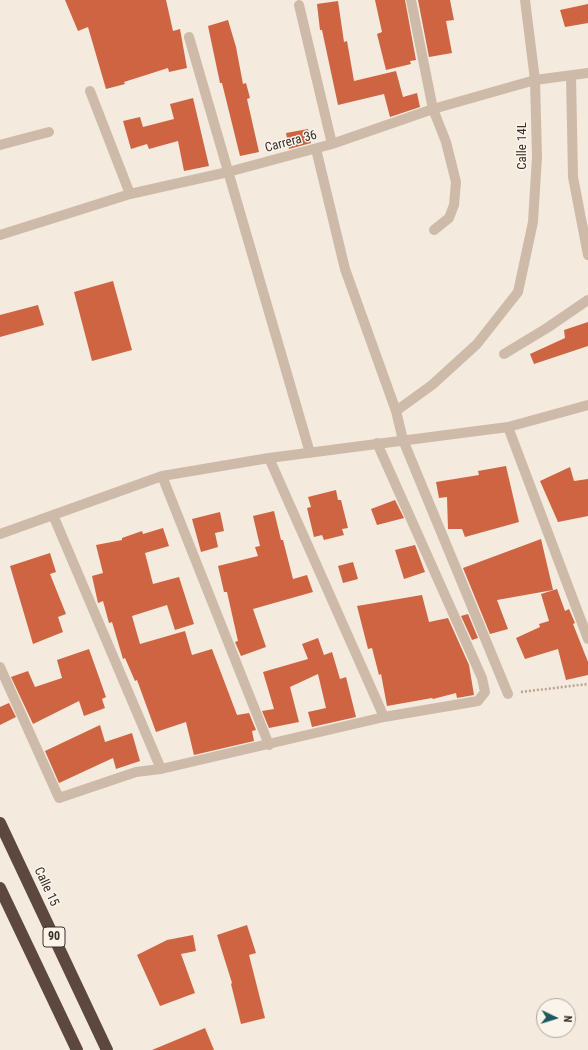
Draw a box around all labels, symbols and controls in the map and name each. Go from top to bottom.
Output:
street label: Calle 14L [515,122,531,170]
street label: Carrera 36 [263,128,319,156]
street label: Calle 15 [30,865,62,909]
road number: 90 [43,927,65,947]
north arrow [536,998,576,1038]
text: N [561,1015,574,1023]

